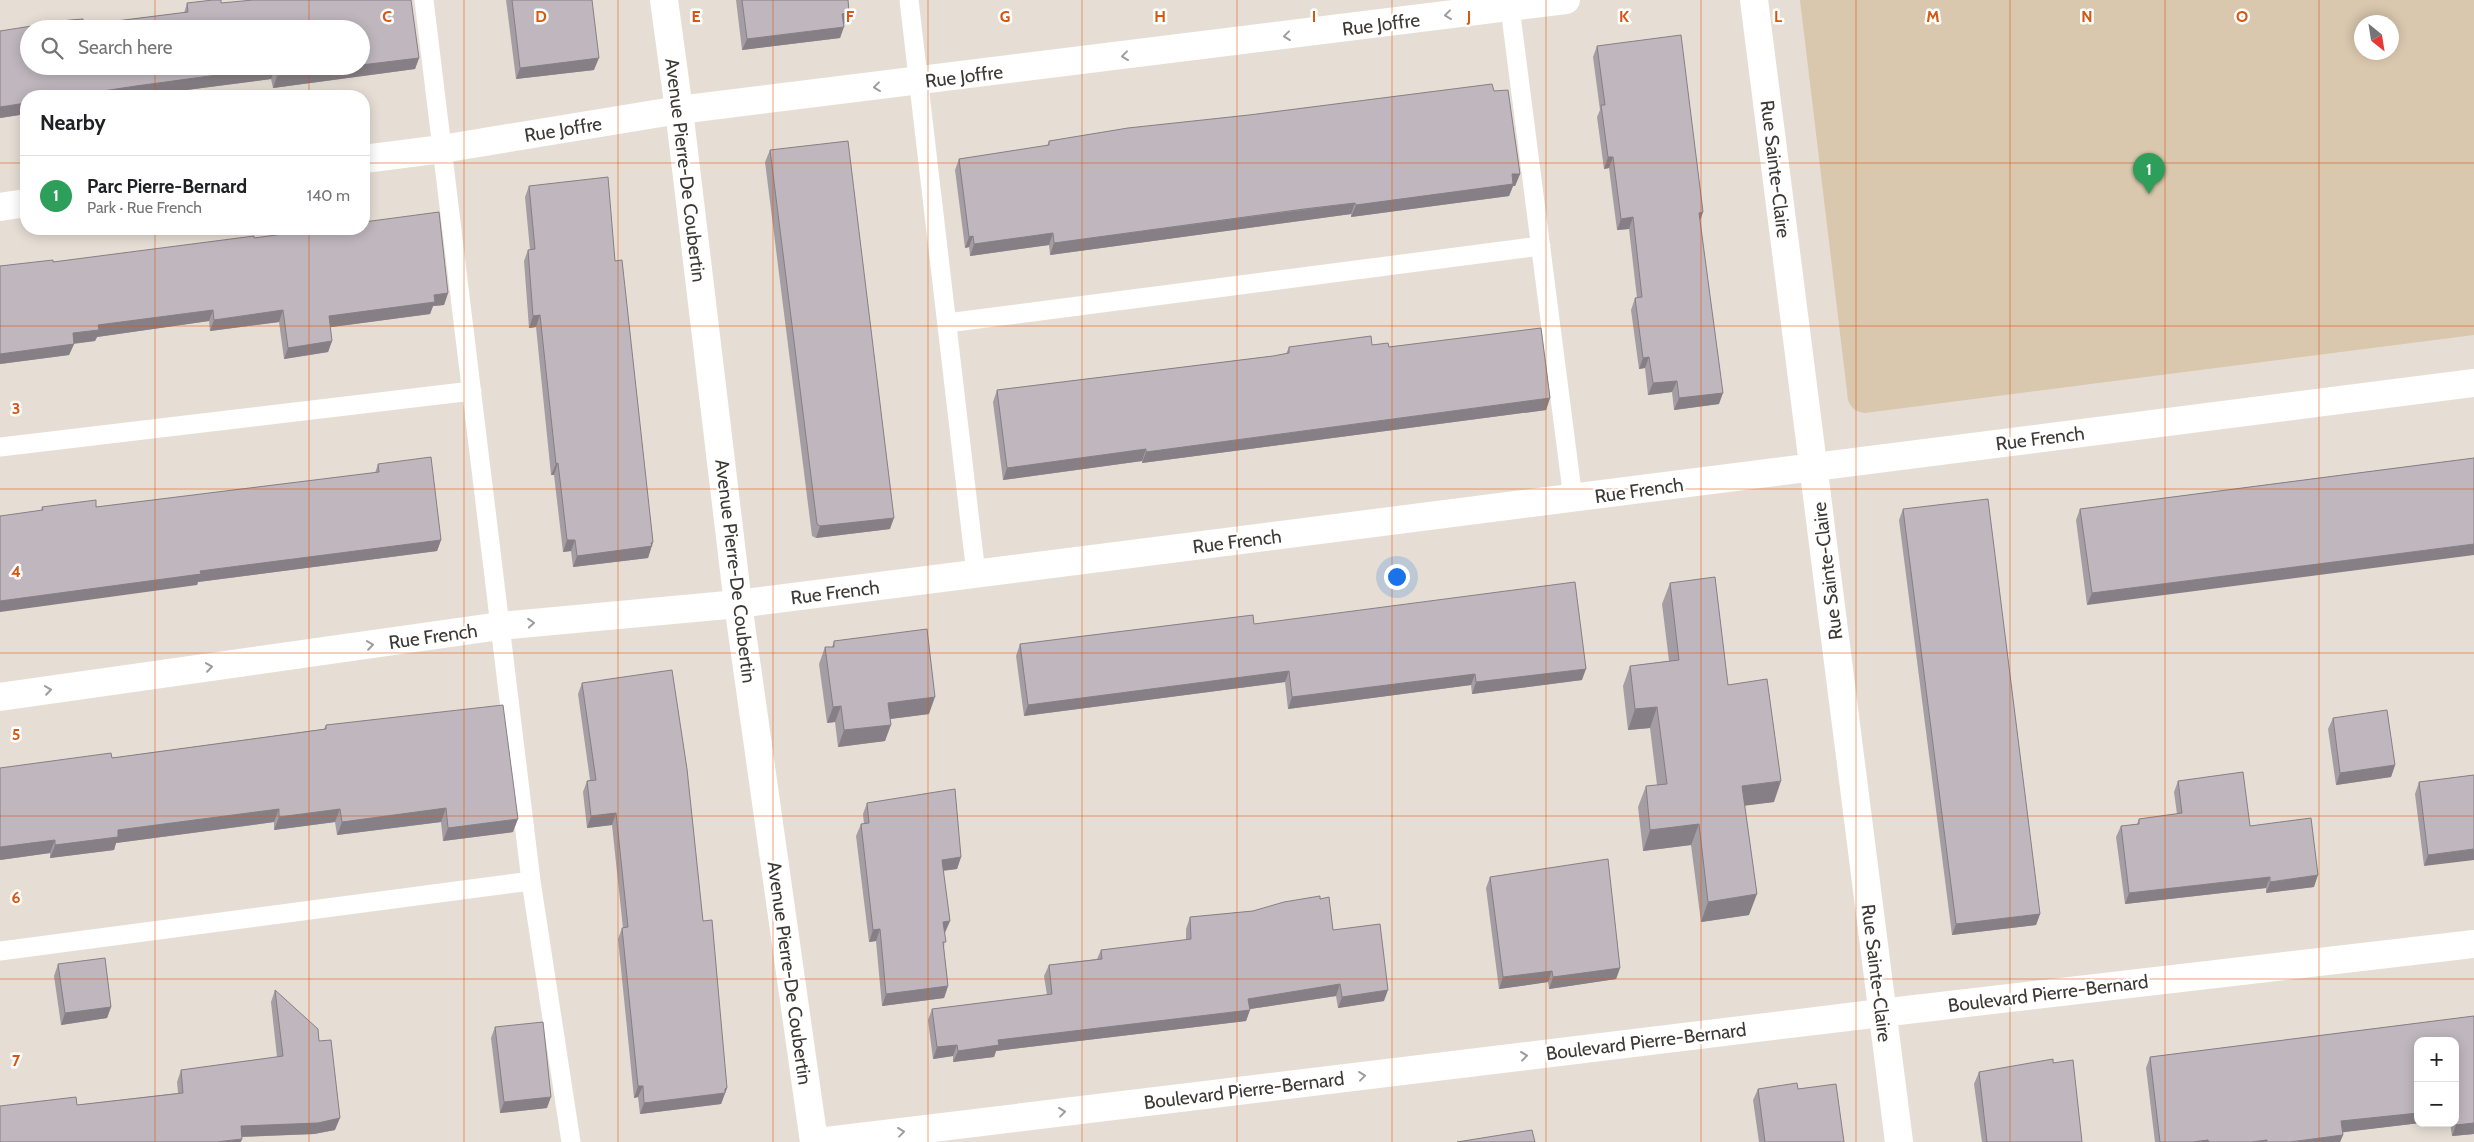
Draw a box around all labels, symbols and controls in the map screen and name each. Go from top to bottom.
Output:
text: C [382,7,392,26]
text: D [535,7,547,26]
text: E [691,7,701,26]
text: F [846,7,855,26]
text: G [1000,7,1010,26]
text: H [1154,7,1166,26]
text: I [1312,7,1316,26]
text: J [1466,7,1471,26]
text: K [1619,7,1629,26]
text: L [1774,7,1782,26]
text: M [1926,7,1940,26]
text: N [2081,7,2093,26]
text: O [2236,7,2248,26]
street label: Rue Joffre [1341,8,1422,41]
one-way arrow [1444,9,1452,20]
north arrow [2354,15,2399,60]
search box [20,20,370,75]
one-way arrow [1282,30,1290,41]
icon: search [38,34,66,62]
text: Search here [78,36,172,59]
one-way arrow [1121,50,1129,61]
street label: Avenue Pierre-De Coubertin [660,57,711,283]
street label: Rue Joffre [924,60,1005,93]
one-way arrow [873,81,881,92]
street label: Rue Sainte-Claire [1756,99,1795,240]
text: Nearby [40,110,106,135]
street label: Rue Joffre [523,112,604,147]
pin: 1 [2133,153,2165,194]
text: Parc Pierre-Bernard [87,175,247,198]
text: 1 [53,186,59,205]
text: 140 m [307,186,350,205]
text: Park · Rue French [87,198,202,217]
text: 3 [12,399,20,418]
street label: Rue French [1994,422,2086,455]
street label: Avenue Pierre-De Coubertin [710,458,761,684]
street label: Rue French [1593,473,1685,508]
street label: Rue Sainte-Claire [1808,500,1847,641]
street label: Rue French [1191,525,1283,558]
text: 4 [11,562,21,581]
your location [1384,564,1410,590]
street label: Rue French [789,576,881,609]
one-way arrow [527,618,535,629]
street label: Rue French [387,619,479,654]
one-way arrow [366,640,374,650]
one-way arrow [205,663,213,673]
one-way arrow [45,685,53,696]
text: 5 [12,725,20,744]
street label: Avenue Pierre-De Coubertin [762,860,817,1086]
text: 6 [12,888,21,907]
street label: Rue Sainte-Claire [1857,903,1896,1044]
street label: Boulevard Pierre-Bernard [1946,970,2150,1017]
street label: Boulevard Pierre-Bernard [1544,1018,1748,1065]
map controls [2414,1037,2459,1127]
button: + [2414,1037,2459,1082]
text: 7 [12,1051,21,1070]
one-way arrow [1520,1051,1528,1062]
street label: Boulevard Pierre-Bernard [1142,1067,1346,1114]
one-way arrow [1359,1071,1367,1082]
button: − [2414,1082,2459,1127]
one-way arrow [1058,1107,1066,1118]
one-way arrow [897,1127,905,1138]

